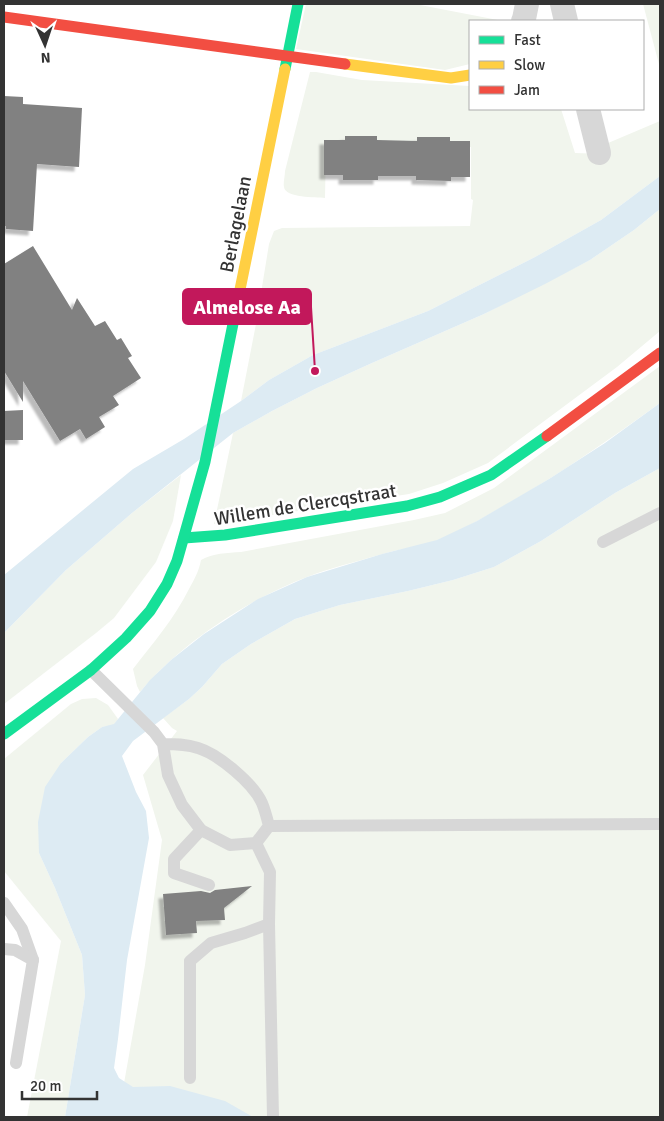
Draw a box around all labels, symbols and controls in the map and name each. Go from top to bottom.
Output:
north arrow [20,20,70,70]
legend [469,20,644,110]
text: Fast [514,31,541,49]
text: N [40,49,51,66]
text: Slow [514,56,545,74]
text: Jam [514,81,540,99]
street label: Berlagelaan [215,174,257,275]
callout: Almelose Aa [183,289,311,324]
text: Almelose Aa [193,295,301,320]
street label: Willem de Clercqstraat [212,479,398,531]
scale bar [22,1068,98,1100]
text: 20 m [30,1077,61,1095]

